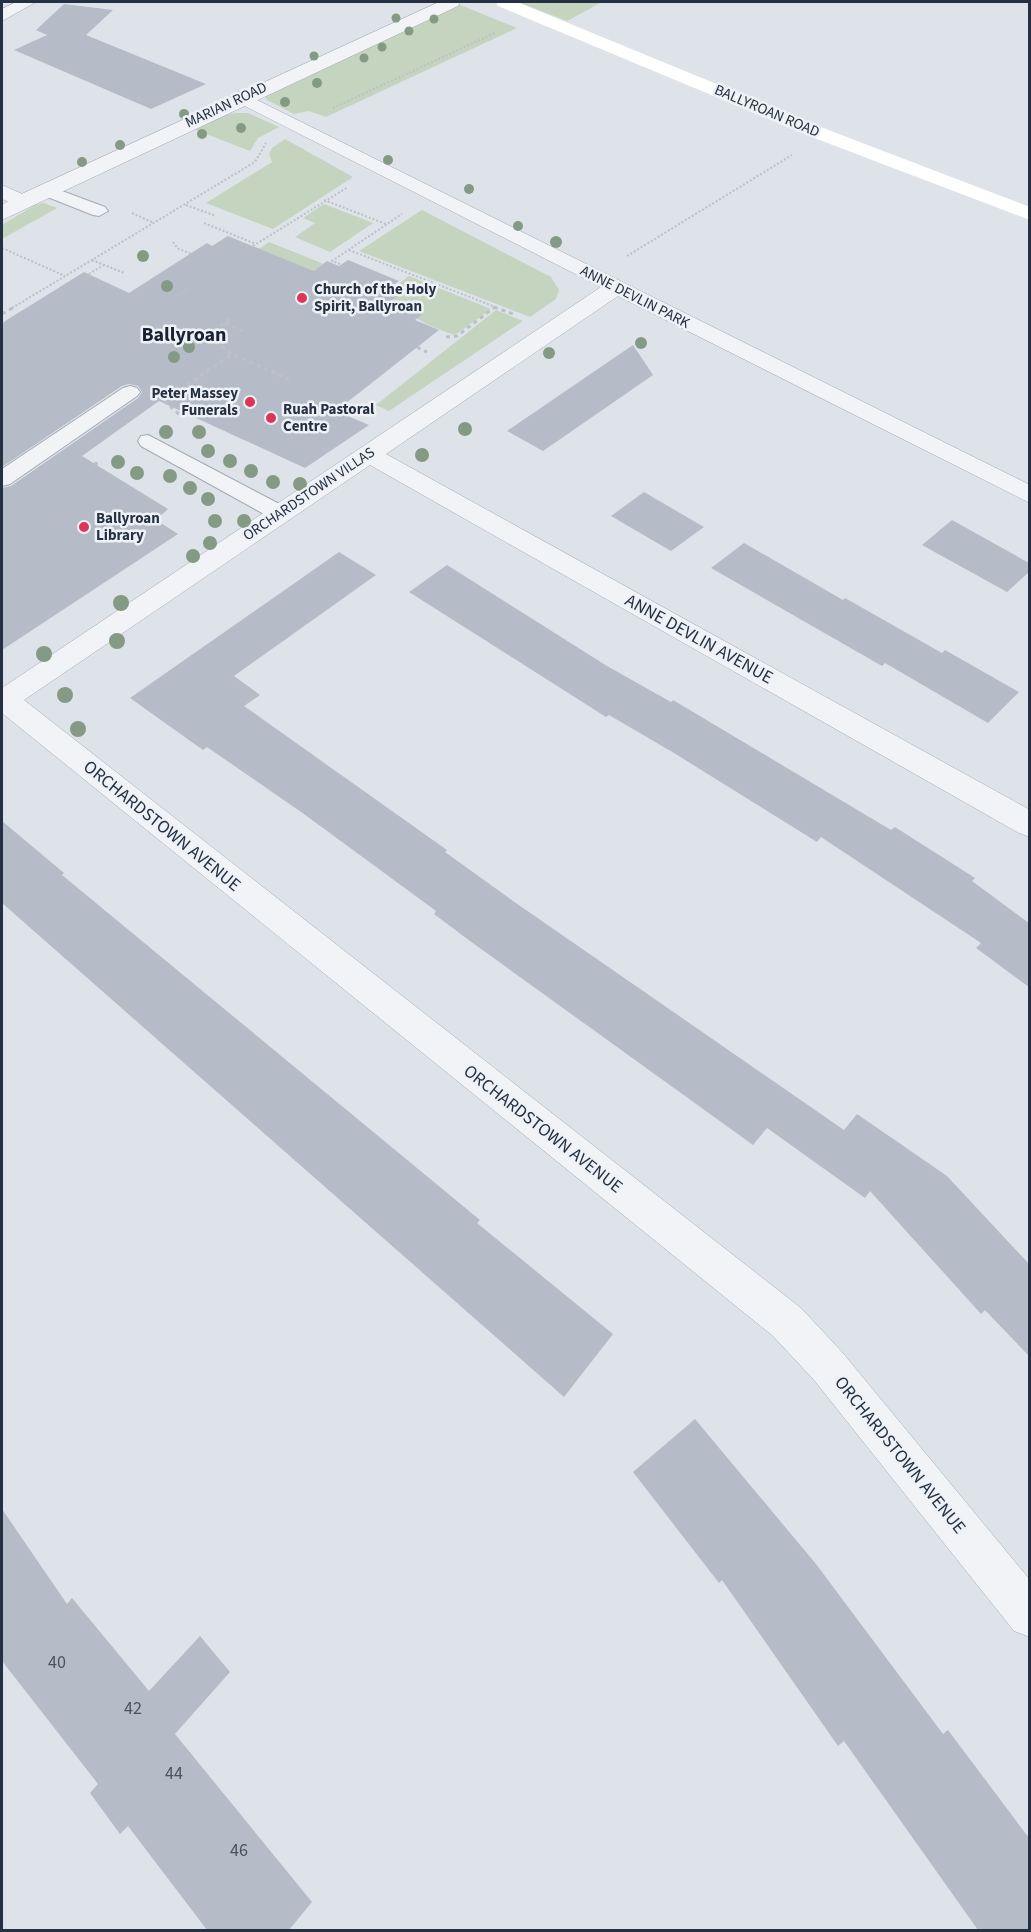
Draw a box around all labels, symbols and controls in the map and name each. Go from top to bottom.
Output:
street label: MARIAN ROAD [182,77,270,133]
street label: BALLYROAN ROAD [711,79,823,143]
street label: ANNE DEVLIN PARK [577,260,694,334]
place label: Church of the Holy Spirit, Ballyroan [314,279,436,317]
marker: Church of the Holy Spirit, Ballyroan [295,291,309,305]
district label: Ballyroan [141,321,227,349]
place label: Peter Massey Funerals [151,383,238,421]
marker: Peter Massey Funerals [243,395,257,409]
place label: Ruah Pastoral Centre [283,399,375,437]
marker: Ruah Pastoral Centre [264,411,278,425]
street label: ORCHARDSTOWN VILLAS [239,442,379,546]
place label: Ballyroan Library [96,508,160,546]
marker: Ballyroan Library [77,520,91,534]
street label: ANNE DEVLIN AVENUE [620,588,778,690]
street label: ORCHARDSTOWN AVENUE [78,755,246,897]
street label: ORCHARDSTOWN AVENUE [458,1059,628,1199]
street label: ORCHARDSTOWN AVENUE [829,1371,971,1539]
house number: 40 [48,1650,66,1675]
house number: 42 [124,1696,142,1721]
house number: 44 [165,1761,183,1786]
house number: 46 [230,1838,248,1863]

